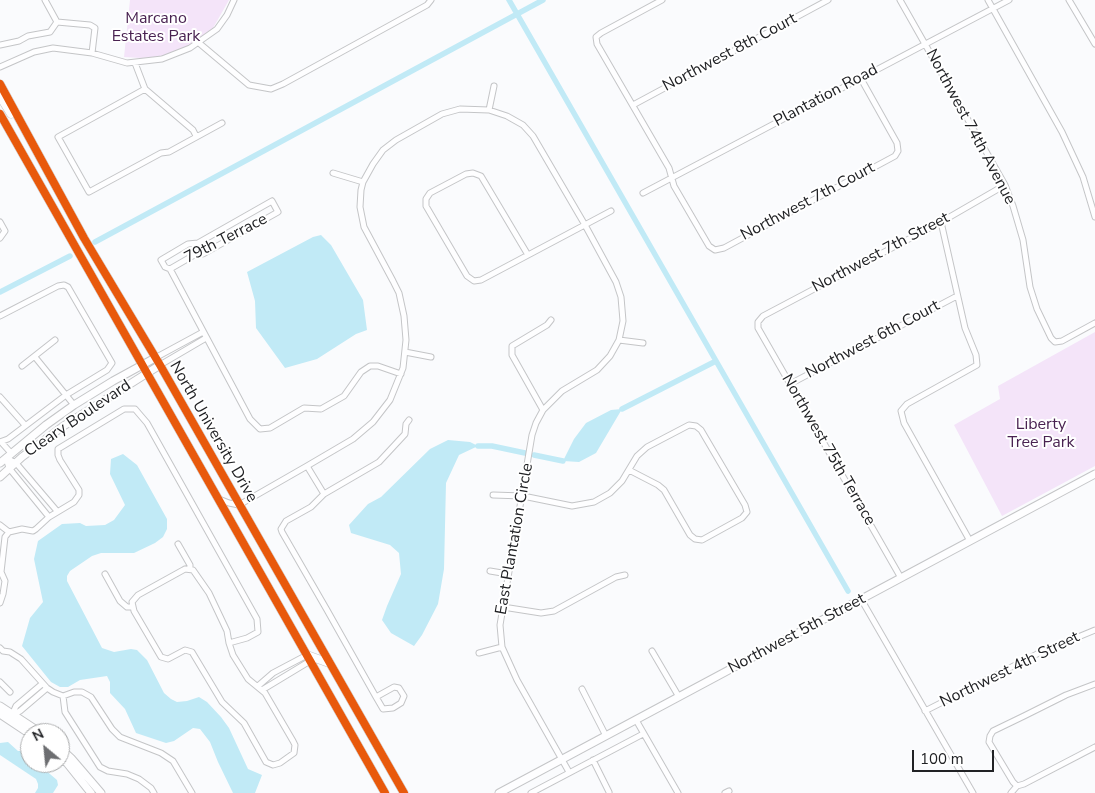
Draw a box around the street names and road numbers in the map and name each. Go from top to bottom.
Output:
street label: Northwest 8th Court [660,10,800,96]
street label: Northwest 74th Avenue [921,46,1019,208]
street label: Plantation Road [771,60,881,132]
street label: Northwest 7th Court [738,159,878,245]
street label: Northwest 7th Street [809,209,953,297]
street label: 79th Terrace [181,210,271,268]
street label: Northwest 6th Court [803,297,943,383]
street label: North University Drive [165,358,261,506]
street label: Northwest 75th Terrace [777,371,879,529]
street label: Cleary Boulevard [21,376,135,462]
street label: East Plantation Circle [492,462,538,616]
street label: Northwest 5th Street [725,590,869,678]
street label: Northwest 4th Street [937,628,1083,712]

